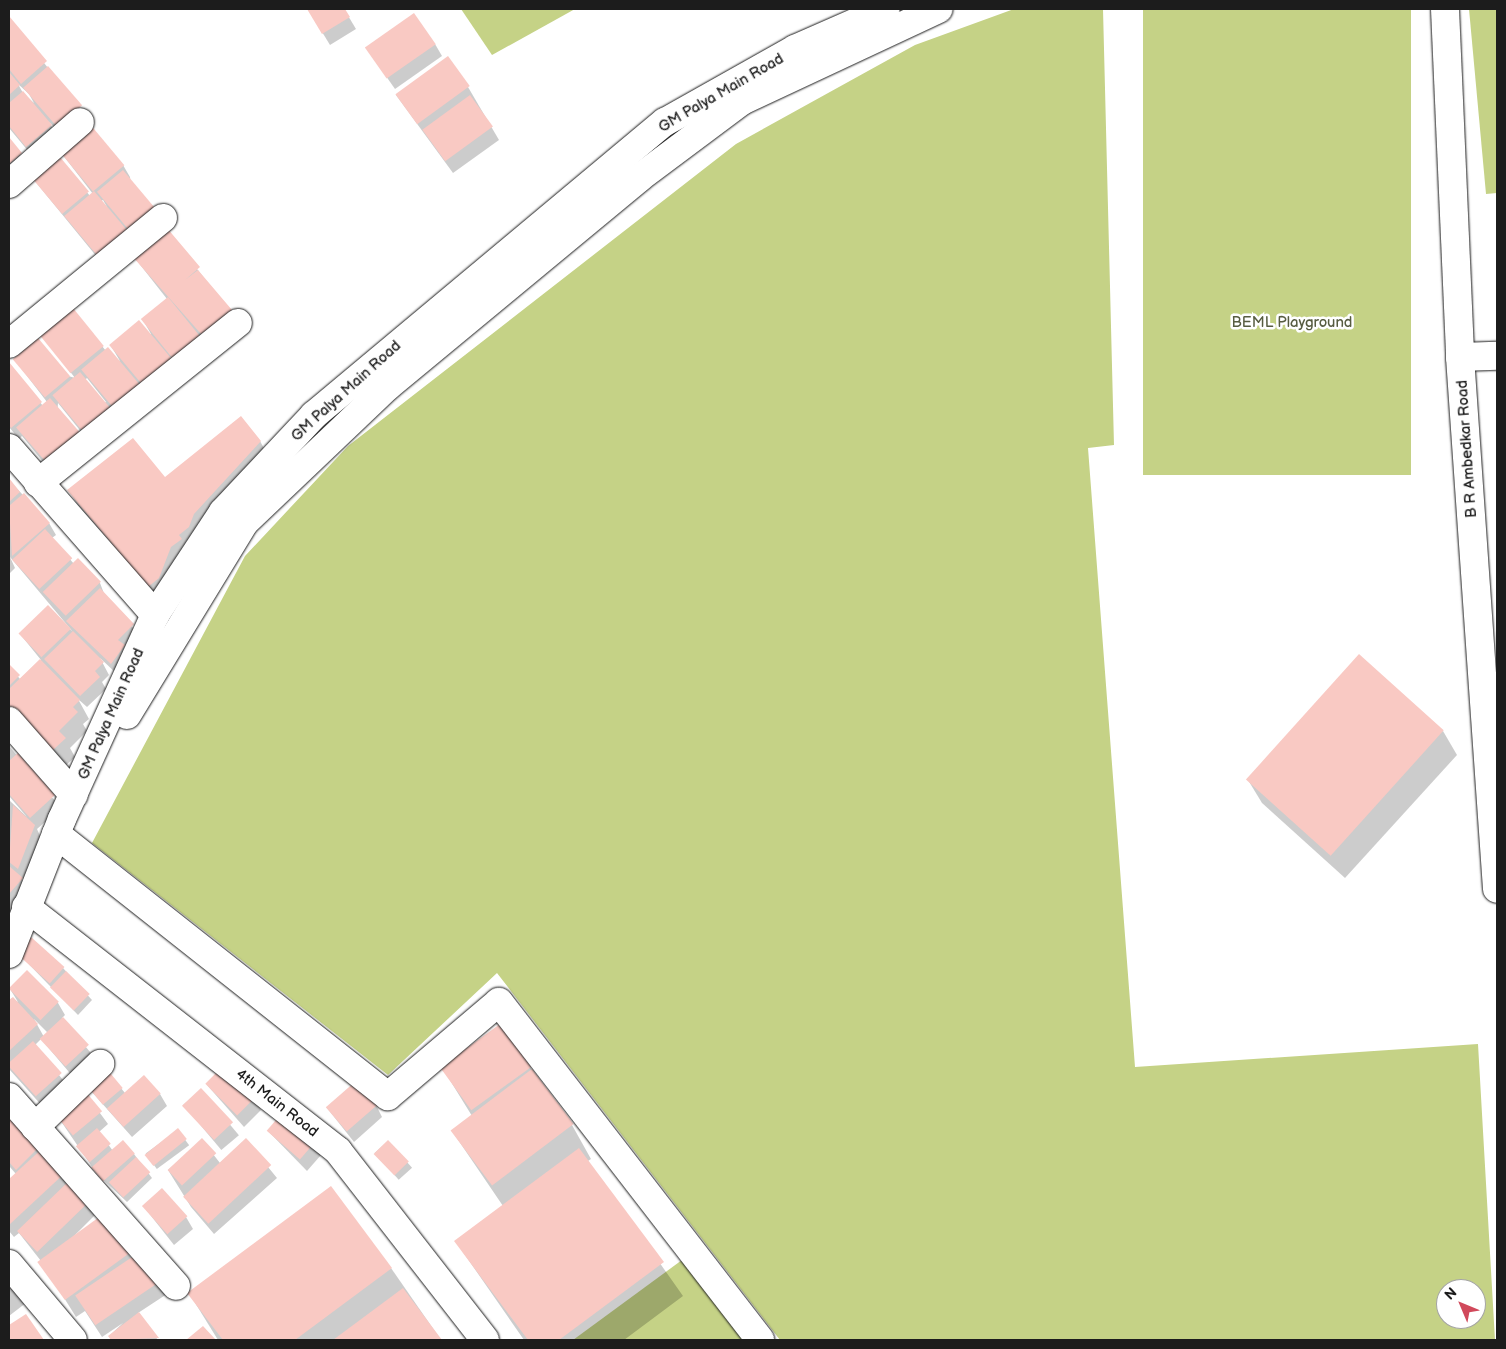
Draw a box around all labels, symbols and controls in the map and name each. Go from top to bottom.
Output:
street label: GM Palya Main Road [655,50,787,136]
park label: BEML Playground [1232,314,1352,332]
street label: GM Palya Main Road [287,337,405,445]
street label: B R Ambedkar Road [1453,380,1481,518]
street label: GM Palya Main Road [74,646,148,782]
street label: 4th Main Road [232,1065,322,1141]
north arrow [1436,1279,1486,1329]
text: N [1441,1284,1460,1303]

